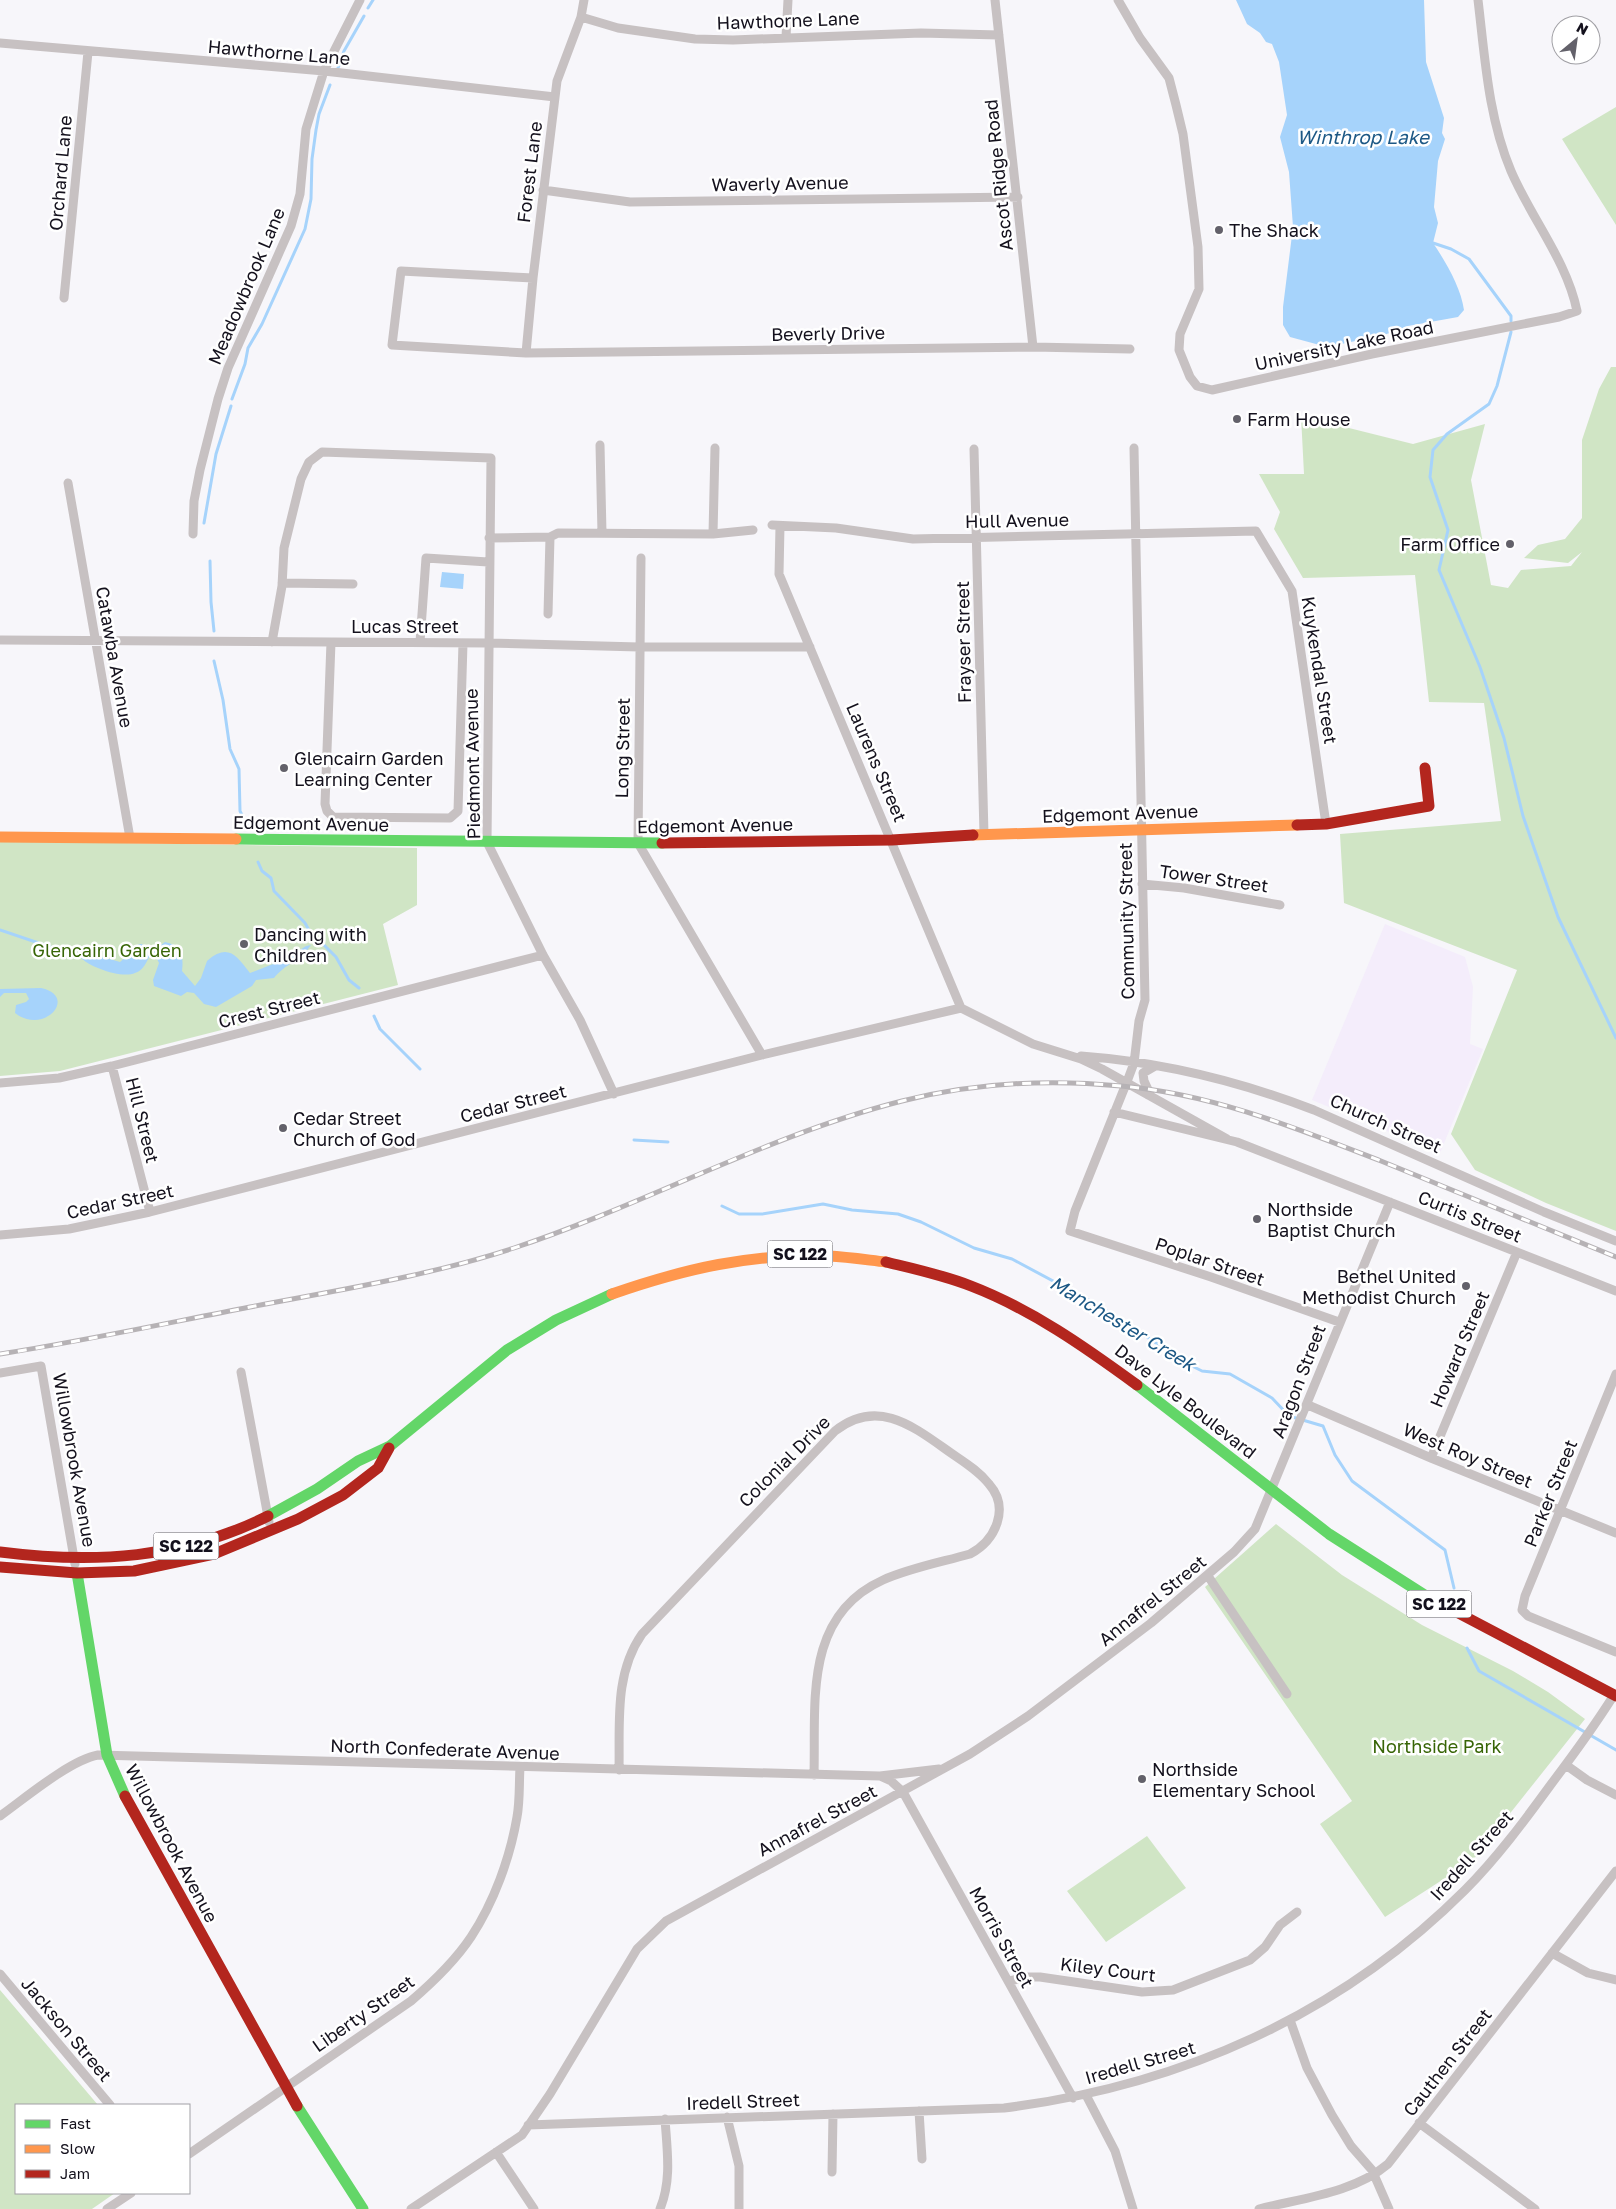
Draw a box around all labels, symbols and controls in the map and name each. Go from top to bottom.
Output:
street label: Hawthorne Lane [716,7,860,33]
north arrow [1551,15,1601,65]
text: N [1574,18,1591,38]
street label: Hawthorne Lane [207,35,351,69]
street label: Ascot Ridge Road [979,98,1017,252]
street label: Orchard Lane [44,114,76,232]
street label: Forest Lane [512,120,546,224]
water label: Winthrop Lake [1297,125,1431,148]
street label: Waverly Avenue [711,171,849,195]
street label: Meadowbrook Lane [203,204,289,368]
place label: The Shack [1229,219,1319,241]
marker: The Shack [1213,224,1225,236]
street label: University Lake Road [1253,315,1435,375]
street label: Beverly Drive [771,321,885,345]
place label: Farm House [1247,408,1350,430]
marker: Farm House [1231,413,1243,425]
street label: Hull Avenue [965,508,1069,532]
place label: Farm Office [1400,533,1500,555]
marker: Farm Office [1504,538,1516,550]
street label: Frayser Street [951,581,975,703]
street label: Catawba Avenue [92,585,138,729]
street label: Kuykendal Street [1297,595,1343,745]
street label: Lucas Street [351,615,459,637]
street label: Piedmont Avenue [460,688,484,840]
street label: Long Street [610,697,634,799]
street label: Laurens Street [842,699,912,825]
place label: Glencairn Garden Learning Center [294,747,443,790]
marker: Glencairn Garden Learning Center [278,762,290,774]
street label: Edgemont Avenue [1042,799,1198,827]
street label: Edgemont Avenue [233,811,389,835]
street label: Edgemont Avenue [637,813,793,837]
street label: Community Street [1114,842,1138,1000]
street label: Tower Street [1158,859,1270,897]
place label: Dancing with Children [254,923,367,966]
marker: Dancing with Children [238,938,250,950]
park label: Glencairn Garden [32,939,182,961]
street label: Crest Street [216,986,322,1032]
street label: Hill Street [122,1075,164,1165]
street label: Cedar Street [458,1079,568,1127]
street label: Church Street [1327,1089,1445,1157]
place label: Cedar Street Church of God [293,1107,416,1150]
marker: Cedar Street Church of God [277,1122,289,1134]
street label: Cedar Street [65,1179,175,1223]
street label: Curtis Street [1415,1185,1525,1247]
place label: Northside Baptist Church [1267,1198,1395,1241]
marker: Northside Baptist Church [1251,1213,1263,1225]
street label: Poplar Street [1152,1232,1268,1290]
road number: SC 122 [768,1240,832,1268]
place label: Bethel United Methodist Church [1302,1265,1456,1308]
water label: Manchester Creek [1046,1270,1202,1377]
marker: Bethel United Methodist Church [1460,1280,1472,1292]
street label: Howard Street [1425,1287,1493,1411]
street label: Aragon Street [1266,1321,1330,1441]
street label: Dave Lyle Boulevard [1111,1339,1261,1463]
street label: Willowbrook Avenue [49,1371,101,1549]
street label: Colonial Drive [734,1411,834,1511]
street label: West Roy Street [1400,1418,1536,1492]
street label: Parker Street [1518,1436,1582,1550]
road number: SC 122 [154,1532,218,1560]
street label: Annafrel Street [1094,1550,1210,1650]
road number: SC 122 [1406,1590,1472,1618]
street label: North Confederate Avenue [330,1734,560,1764]
park label: Northside Park [1372,1735,1502,1757]
place label: Northside Elementary School [1152,1758,1316,1801]
street label: Willowbrook Avenue [121,1760,223,1926]
marker: Northside Elementary School [1136,1773,1148,1785]
street label: Annafrel Street [754,1779,880,1861]
street label: Iredell Street [1425,1805,1517,1905]
street label: Morris Street [965,1882,1039,1992]
street label: Kiley Court [1059,1952,1157,1986]
street label: Liberty Street [308,1970,418,2056]
street label: Jackson Street [17,1972,117,2086]
street label: Cauthen Street [1398,2004,1496,2120]
street label: Iredell Street [1082,2036,1198,2088]
street label: Iredell Street [686,2088,800,2114]
legend [15,2104,190,2194]
text: Fast [60,2114,91,2132]
text: Slow [60,2139,95,2157]
text: Jam [60,2164,90,2182]

